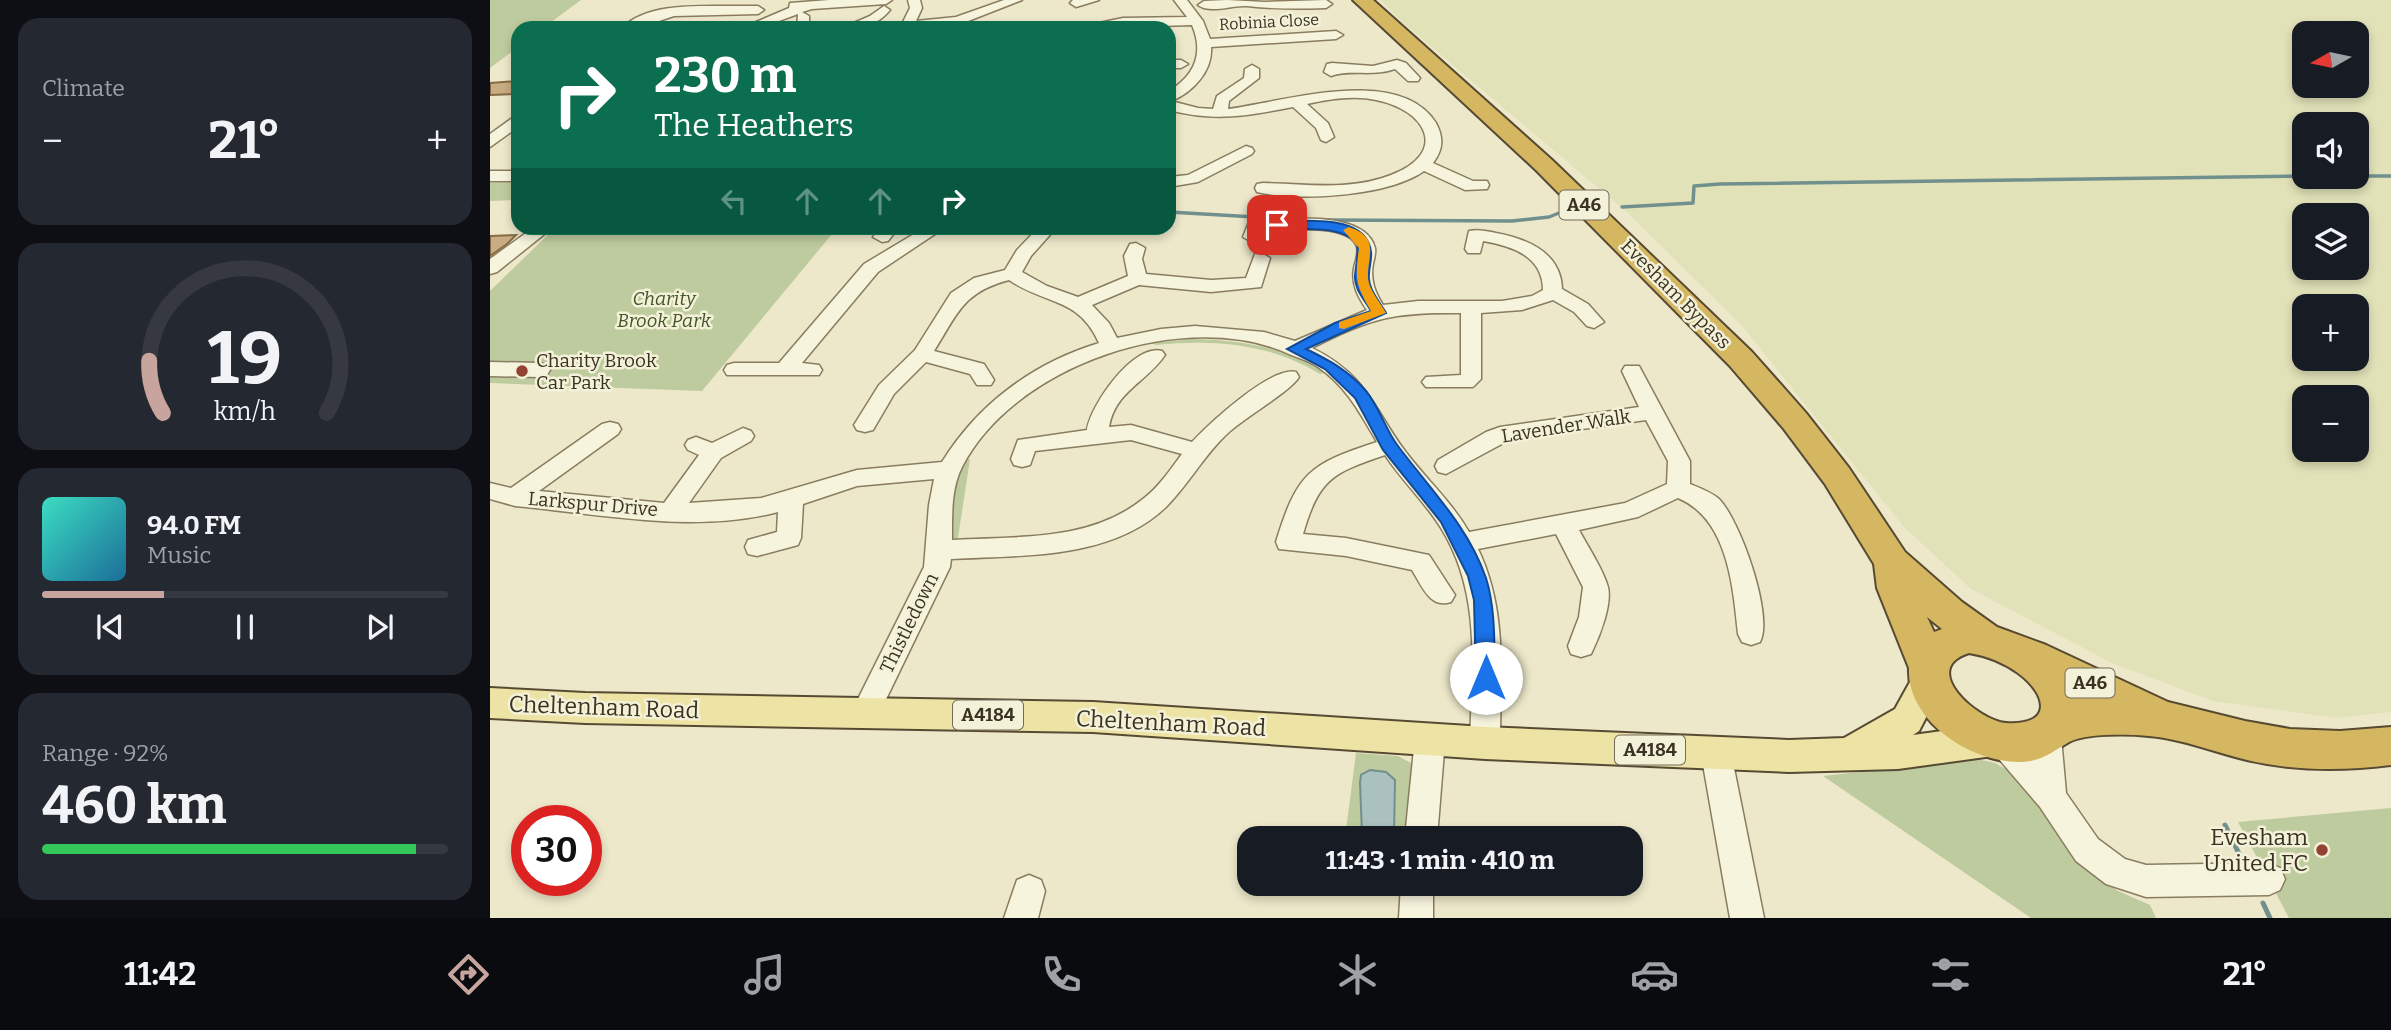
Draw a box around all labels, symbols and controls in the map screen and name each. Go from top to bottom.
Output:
street label: Robinia Close [1219,10,1319,34]
north arrow [2292,21,2370,98]
map controls [2292,21,2369,462]
text: 230 m [654,46,797,105]
icon: right [539,49,630,140]
text: Climate [42,74,125,102]
text: The Heathers [654,106,854,144]
text: 21° [208,109,281,172]
button: sound [2292,112,2369,189]
text: − [42,118,63,164]
text: + [426,118,448,164]
icon: left [715,182,753,220]
icon: ahead [788,182,826,220]
icon: ahead [861,182,899,220]
icon: right [934,182,972,220]
road number: A46 [1560,190,1608,220]
pin [1247,195,1307,255]
button: layers [2292,203,2369,280]
icon: arrive [1258,206,1296,244]
street label: Evesham Bypass [1616,234,1736,354]
park label: Charity Brook Park [617,287,712,332]
button: + [2292,294,2369,371]
text: 19 [208,315,282,402]
place label: Charity Brook Car Park [536,349,657,394]
marker: Charity Brook Car Park [514,363,530,379]
button: − [2292,385,2369,462]
text: km/h [214,396,276,426]
street label: Lavender Walk [1500,404,1633,448]
street label: Larkspur Drive [527,487,659,521]
text: 94.0 FM [147,510,241,541]
text: Music [147,541,211,569]
street label: Thistledown [875,569,943,677]
icon: previous [91,608,129,646]
icon: pause [226,608,264,646]
icon: next [361,608,399,646]
position arrow [1449,641,1523,715]
road number: A46 [2066,668,2114,698]
street label: Cheltenham Road [508,690,700,724]
road number: A4184 [953,700,1023,730]
street label: Cheltenham Road [1075,704,1267,742]
road number: A4184 [1615,736,1685,764]
text: Range · 92% [42,739,169,767]
text: 460 km [42,774,227,837]
speed limit sign: 30 [511,805,602,896]
place label: Evesham United FC [2203,823,2308,877]
marker: Evesham United FC [2314,842,2330,858]
text: 11:43 · 1 min · 410 m [1326,845,1554,876]
icon: directions [444,950,493,999]
icon: music [740,950,789,999]
icon: phone [1037,950,1086,999]
icon: climate [1333,950,1382,999]
icon: car [1630,950,1679,999]
icon: filters [1926,950,1975,999]
text: 11:42 [124,955,196,993]
text: 21° [2223,955,2267,993]

